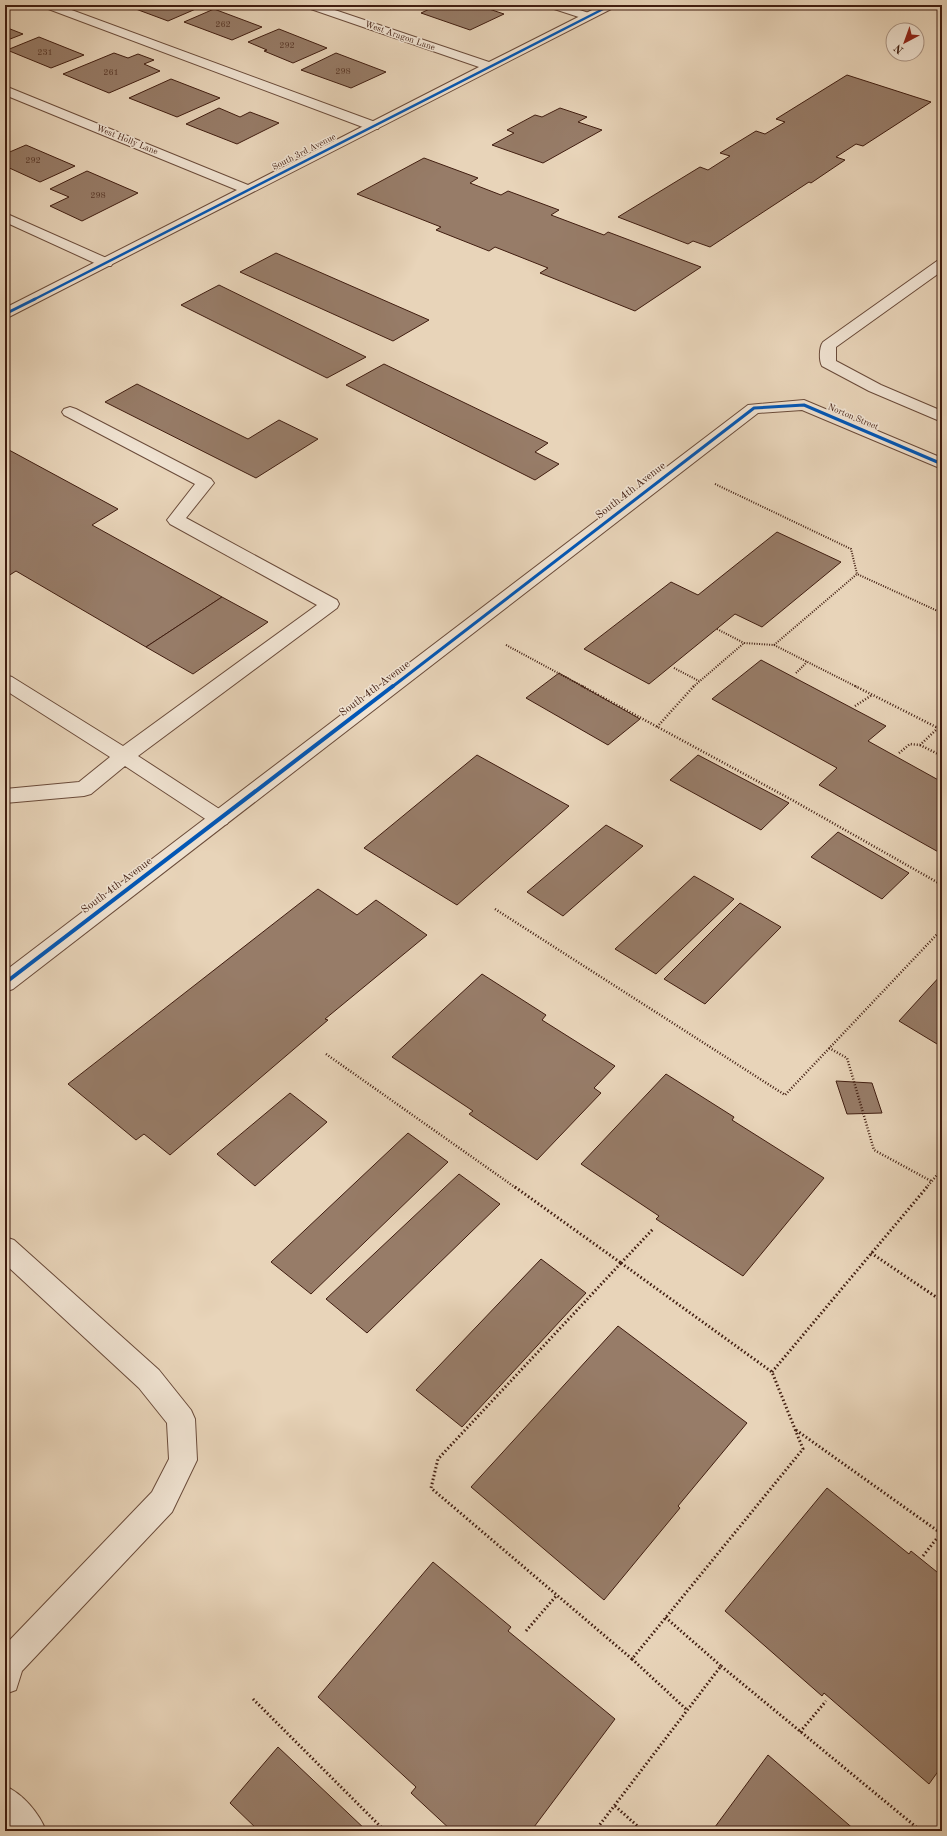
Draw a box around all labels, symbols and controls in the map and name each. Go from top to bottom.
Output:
house number: 262 [215,20,231,29]
street label: West Aragon Lane [364,20,436,52]
north arrow [885,22,925,62]
house number: 292 [279,41,295,50]
text: N [892,41,906,55]
house number: 231 [37,48,53,57]
house number: 298 [335,67,351,76]
house number: 261 [103,68,119,77]
street label: West Holly Lane [95,124,159,156]
street label: South 3rd Avenue [271,132,337,172]
house number: 292 [25,156,41,165]
house number: 298 [90,191,106,200]
street label: Norton Street [826,402,880,432]
street label: South 4th Avenue [594,460,668,522]
street label: South 4th Avenue [338,659,412,719]
street label: South 4th Avenue [80,856,154,916]

